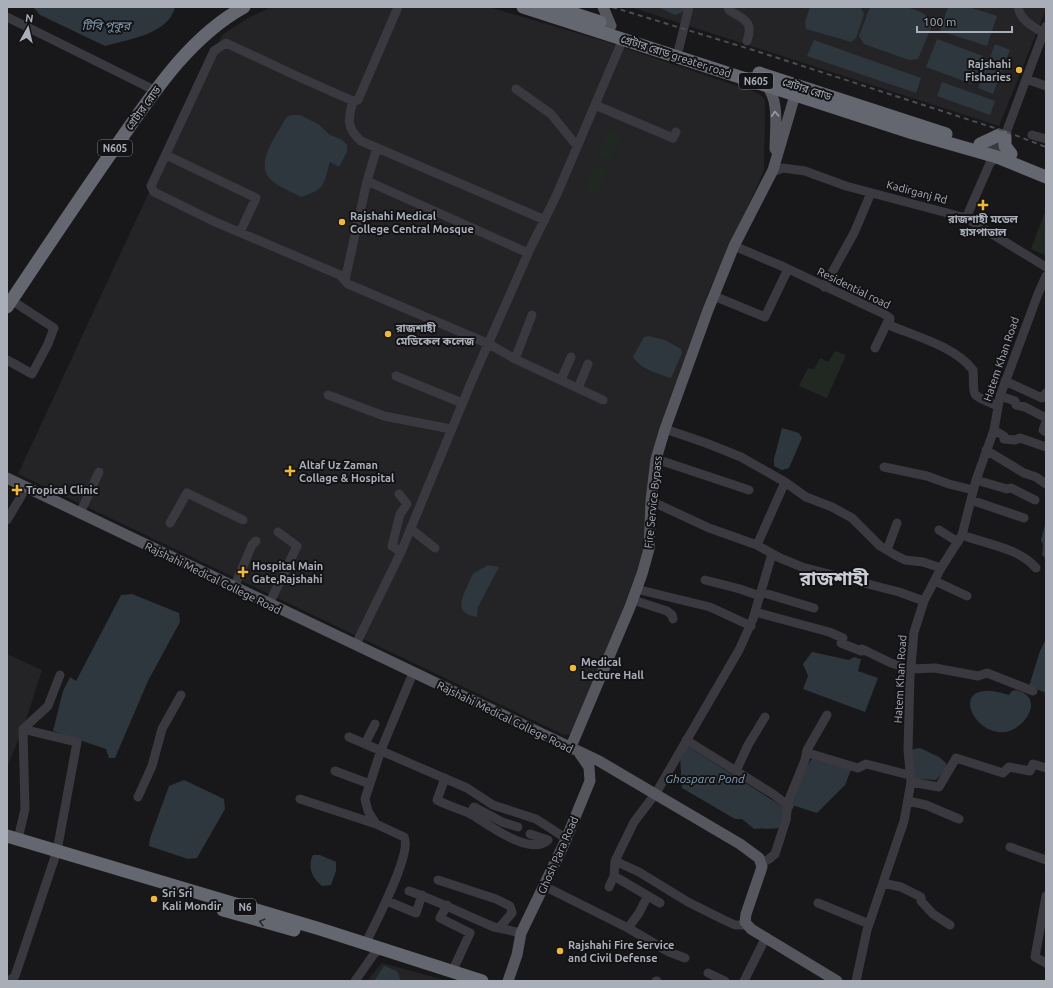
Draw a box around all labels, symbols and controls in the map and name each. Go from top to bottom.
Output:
north arrow [8,8,48,48]
scale bar [917,8,1012,34]
text: N [24,12,34,25]
text: 100 m [923,15,956,28]
water label: টিবি পুকুর [82,19,133,33]
street label: গ্রেটার রোড greater road [619,32,733,80]
place label: Rajshahi Fisharies [965,58,1011,83]
marker: Rajshahi Fisharies [1014,65,1024,75]
road number: N605 [739,73,773,89]
street label: গ্রেটার রোড [781,75,833,103]
street label: গ্রেটার রোড [123,84,163,132]
one-way arrow [770,111,779,117]
road number: N605 [98,140,132,156]
street label: Kadirganj Rd [885,178,949,206]
marker: রাজশাহী মডেল হাসপাতাল [977,199,989,211]
place label: Rajshahi Medical College Central Mosque [350,210,474,235]
place label: রাজশাহী মডেল হাসপাতাল [947,213,1019,238]
marker: Rajshahi Medical College Central Mosque [337,217,347,227]
street label: Residential road [815,265,893,311]
street label: Hatem Khan Road [981,315,1021,403]
place label: রাজশাহী মেডিকেল কলেজ [395,322,475,347]
marker: রাজশাহী মেডিকেল কলেজ [383,329,393,339]
street label: Fire Service Bypass [642,455,664,549]
place label: Altaf Uz Zaman Collage & Hospital [299,459,395,484]
marker: Altaf Uz Zaman Collage & Hospital [284,465,296,477]
marker: Tropical Clinic [11,484,23,496]
place label: Tropical Clinic [26,484,99,496]
street label: Rajshahi Medical College Road [143,540,283,616]
place label: Hospital Main Gate,Rajshahi [252,560,323,585]
marker: Hospital Main Gate,Rajshahi [237,566,249,578]
district label: রাজশাহী [799,567,869,589]
street label: Hatem Khan Road [892,634,908,724]
place label: Medical Lecture Hall [581,656,645,681]
marker: Medical Lecture Hall [568,663,578,673]
street label: Rajshahi Medical College Road [435,679,575,755]
water label: Ghospara Pond [665,772,745,785]
street label: Ghosh Para Road [536,814,580,896]
place label: Sri Sri Kali Mondir [162,887,222,912]
marker: Sri Sri Kali Mondir [149,894,159,904]
road number: N6 [234,899,256,915]
one-way arrow [259,918,266,926]
place label: Rajshahi Fire Service and Civil Defense [568,939,674,964]
marker: Rajshahi Fire Service and Civil Defense [555,946,565,956]

